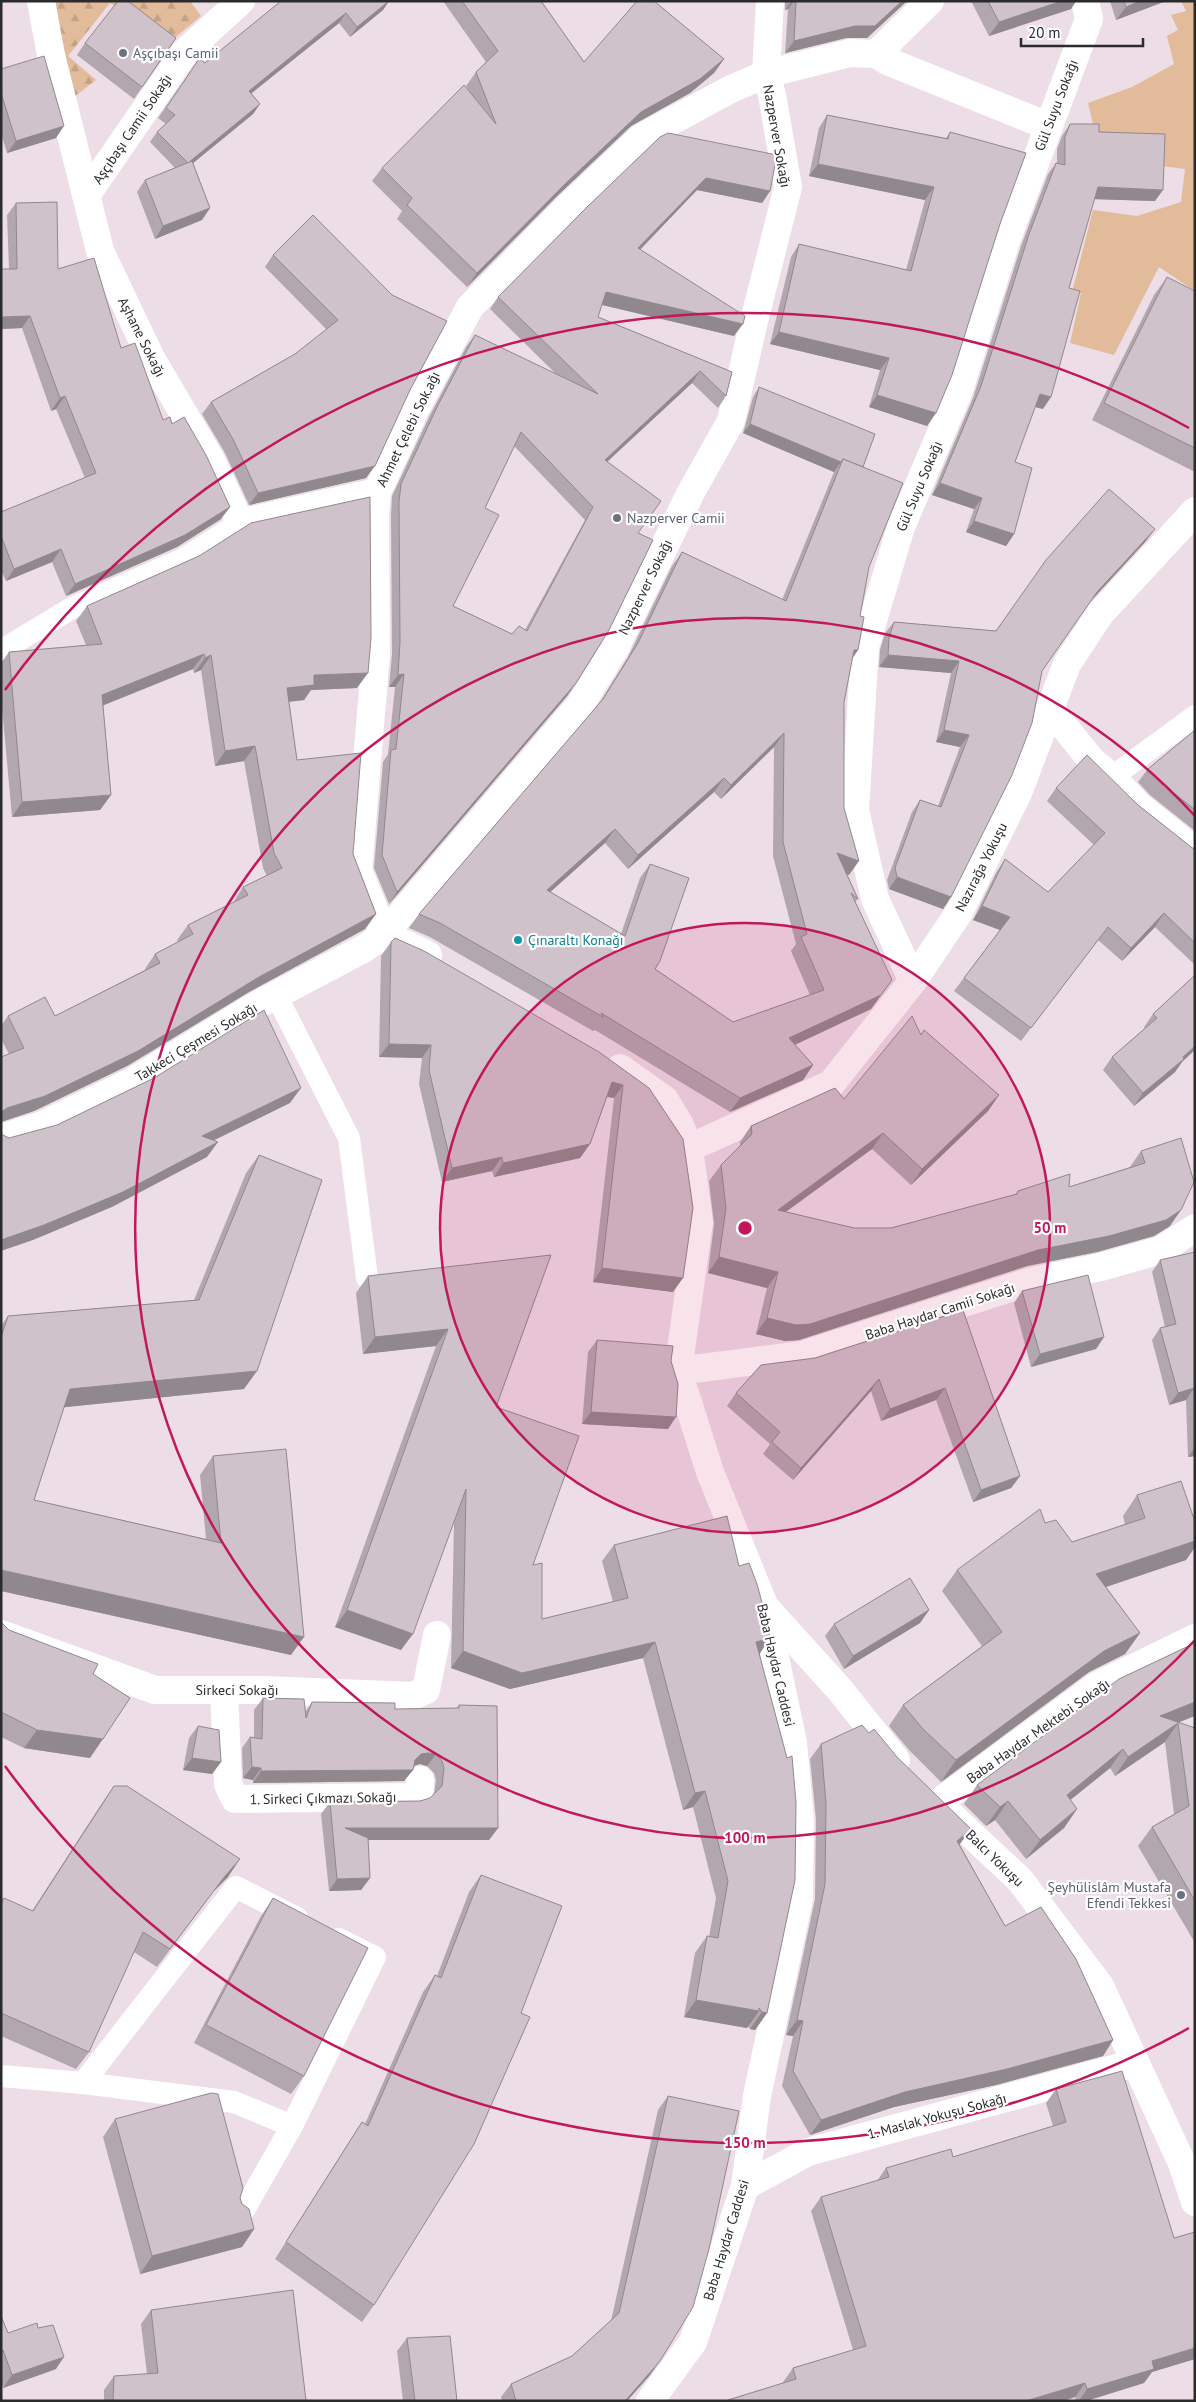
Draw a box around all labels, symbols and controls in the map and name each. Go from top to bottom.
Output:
scale bar [1021,15,1144,47]
text: 20 m [1028,23,1061,42]
place label: Aşçıbaşı Camii [133,44,219,62]
marker: Aşçıbaşı Camii [117,47,129,59]
street label: Gül Suyu Sokağı [1030,57,1082,153]
street label: Aşçıbaşı Camii Sokağı [88,70,176,188]
street label: Nazperver Sokağı [759,83,795,189]
street label: Aşhane Sokağı [114,294,170,380]
street label: Ahmet Çelebi Sok.ağı [372,368,444,490]
street label: Gül Suyu Sokağı [892,438,946,534]
place label: Nazperver Camii [627,509,725,527]
marker: Nazperver Camii [611,512,623,524]
street label: Nazperver Sokağı [614,536,676,638]
street label: Nazırağa Yokuşu [951,819,1011,915]
place label: Çınaraltı Konağı [528,931,624,949]
marker: Çınaraltı Konağı [512,934,524,946]
street label: Takkeci Çeşmesi Sokağı [132,998,260,1086]
text: 50 m [1034,1218,1066,1237]
centre of rings [736,1219,754,1237]
street label: Baba Haydar Camii Sokağı [863,1278,1017,1344]
street label: Baba Haydar Caddesi [753,1602,799,1728]
street label: Baba Haydar Mektebi Sokağı [963,1675,1113,1787]
street label: Sirkeci Sokağı [195,1681,279,1699]
street label: 1. Sirkeci Çıkmazı Sokağı [249,1788,397,1808]
street label: Balcı Yokuşu [962,1826,1028,1890]
text: 100 m [724,1828,766,1847]
place label: Şeyhülislâm Mustafa Efendi Tekkesi [1048,1878,1171,1912]
marker: Şeyhülislâm Mustafa Efendi Tekkesi [1175,1889,1187,1901]
street label: 1. Maslak Yokuşu Sokağı [865,2089,1009,2143]
text: 150 m [724,2133,766,2152]
street label: Baba Haydar Caddesi [699,2177,753,2303]

